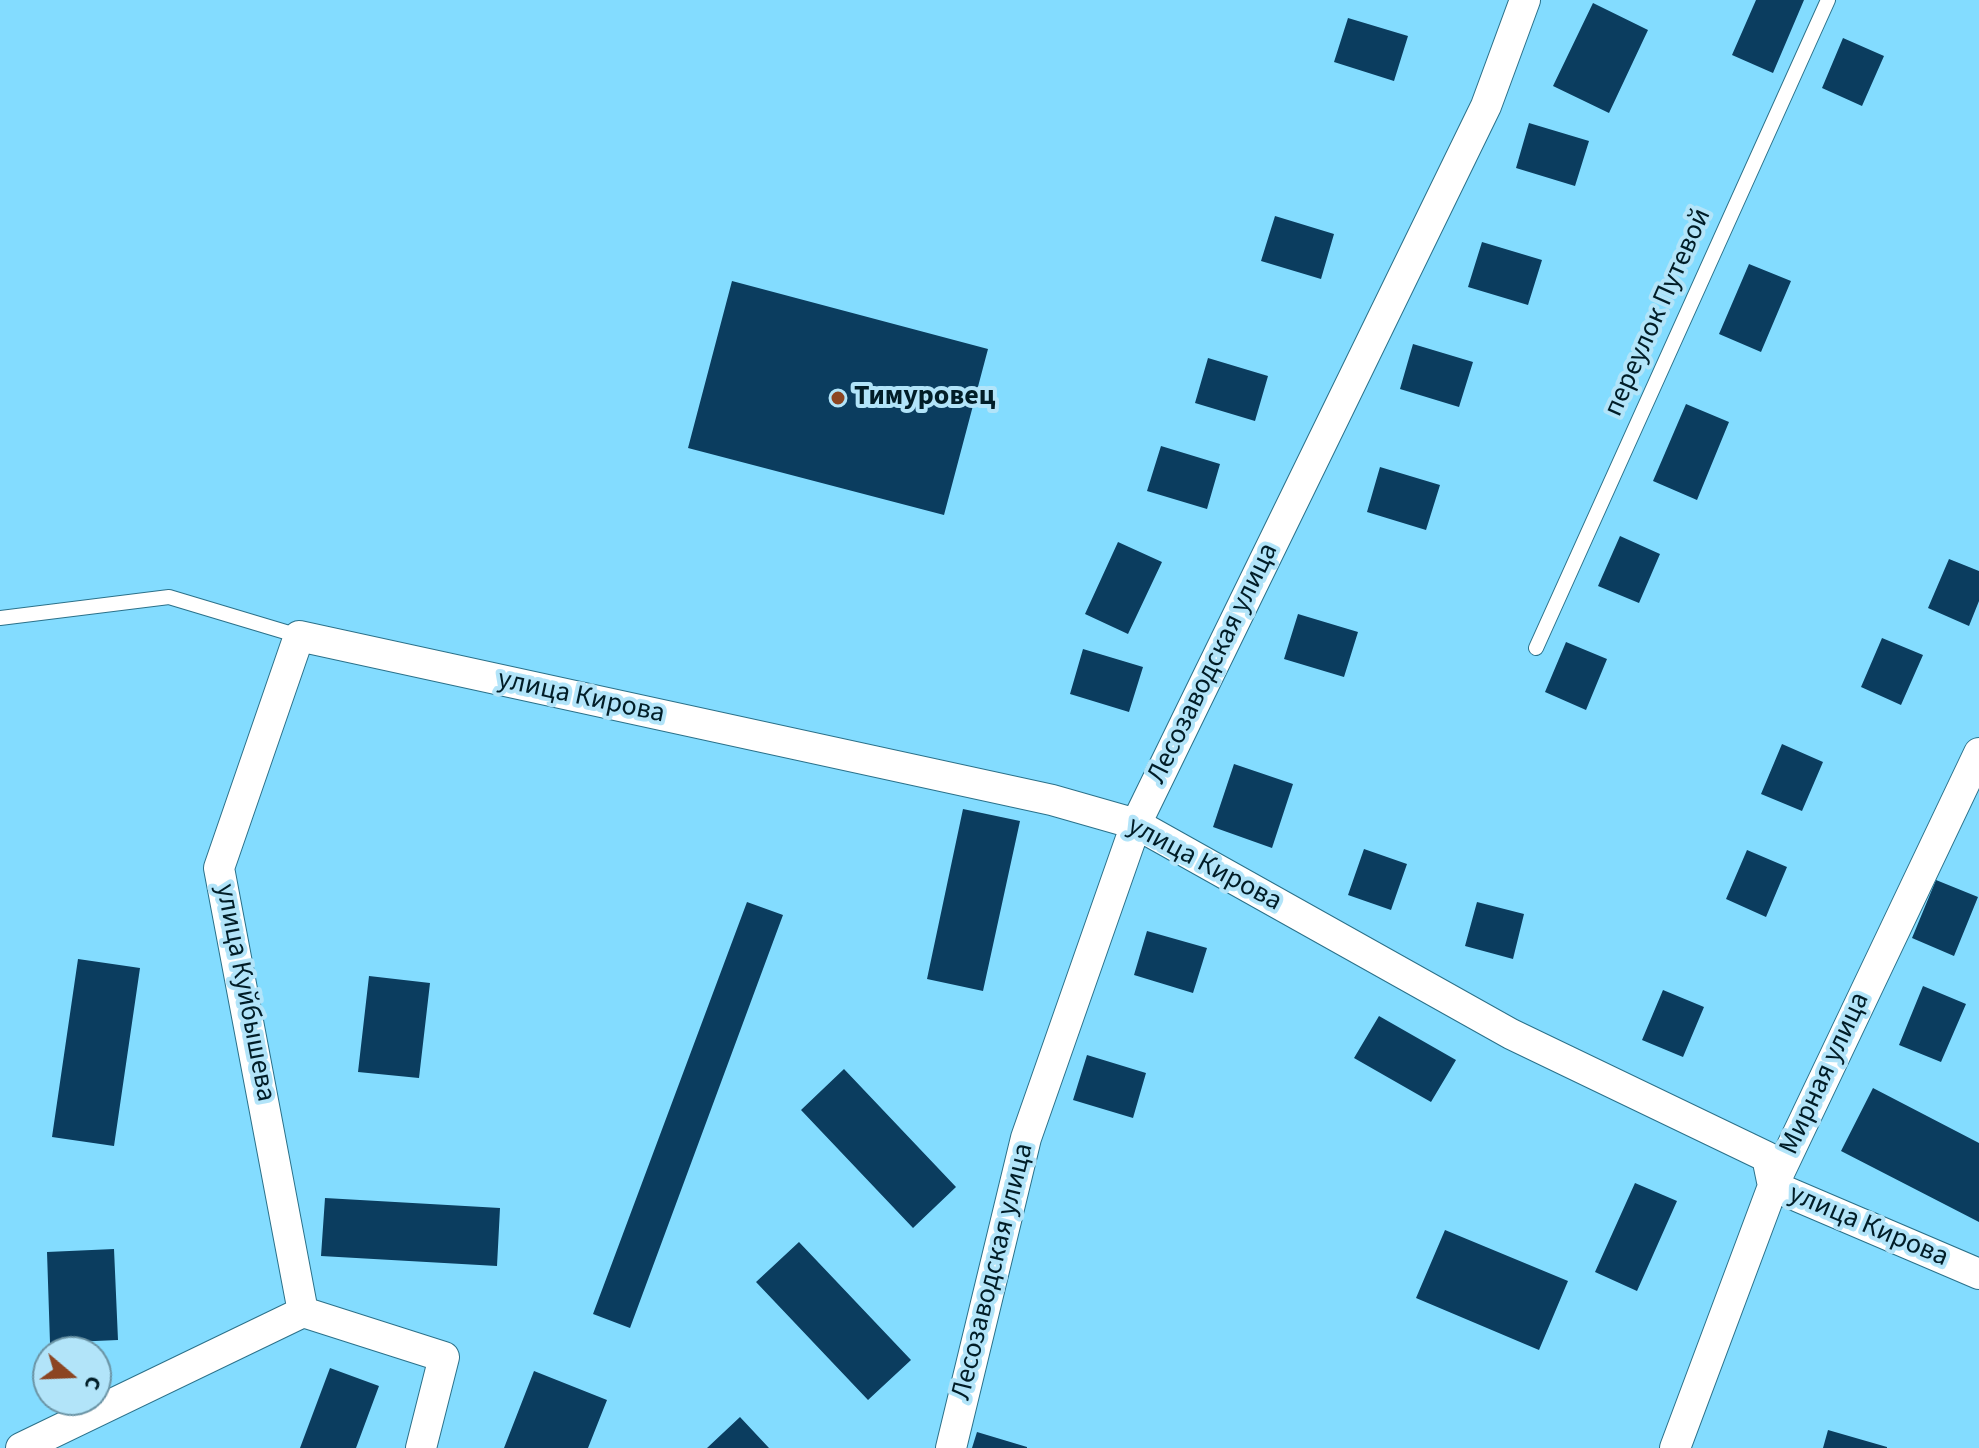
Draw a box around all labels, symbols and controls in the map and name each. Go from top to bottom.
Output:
street label: переулок Путевой [1598,204,1720,422]
place label: Тимуровец [854,381,995,415]
marker: Тимуровец [829,389,847,407]
street label: Лесозаводская улица [1141,538,1287,790]
street label: улица Кирова [494,664,668,732]
street label: улица Кирова [1121,810,1287,920]
street label: улица Куйбышева [206,881,282,1105]
street label: Мирная улица [1774,988,1878,1160]
street label: Лесозаводская улица [946,1140,1042,1404]
street label: улица Кирова [1783,1178,1953,1276]
north arrow [32,1336,112,1416]
text: С [76,1372,110,1394]

